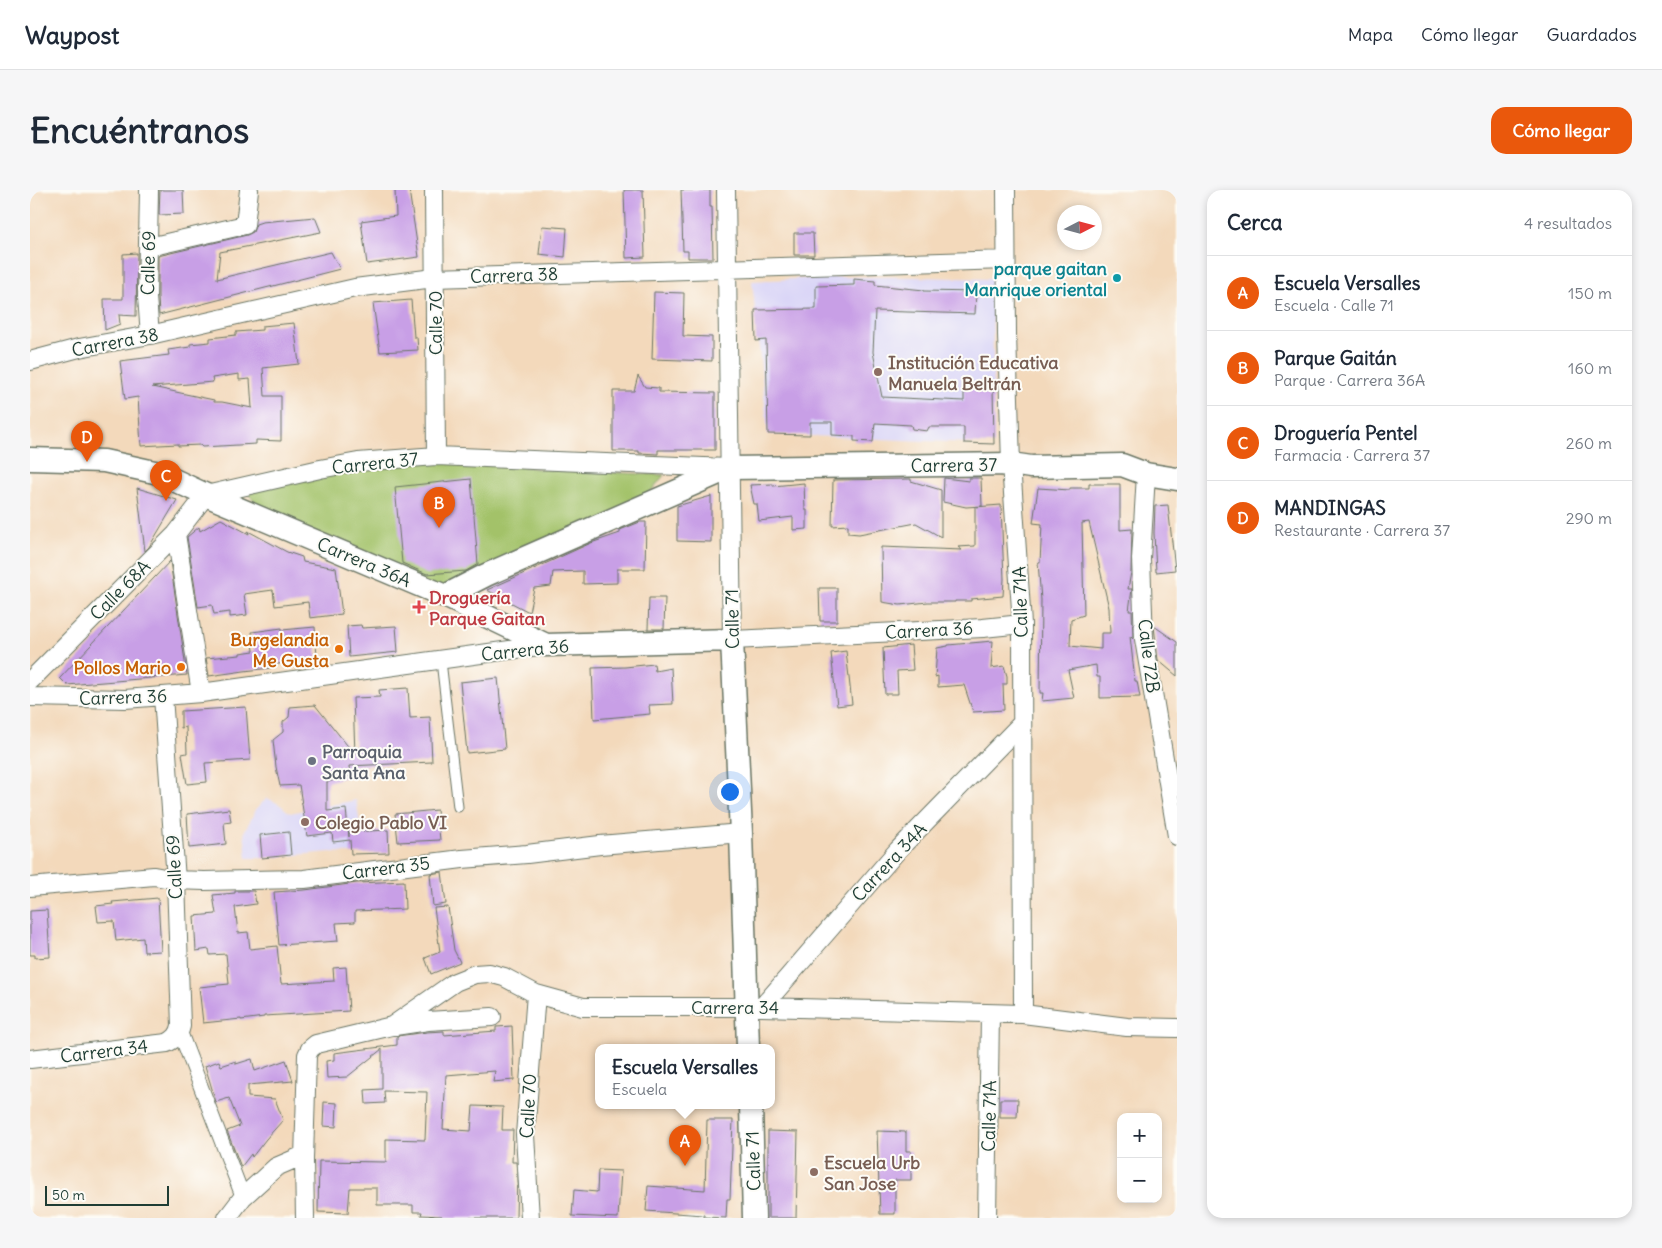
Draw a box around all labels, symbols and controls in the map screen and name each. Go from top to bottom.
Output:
text: Waypost [25,20,119,50]
text: Mapa [1348,23,1393,46]
text: Cómo llegar [1421,23,1518,46]
text: Guardados [1546,23,1637,46]
button: Cómo llegar [1491,107,1632,154]
text: Encuéntranos [30,108,249,152]
north arrow [1057,205,1102,250]
text: Cerca [1227,209,1282,236]
text: 4 resultados [1524,213,1612,233]
street label: Calle 69 [136,230,160,296]
place label: parque gaitan Manrique oriental [964,257,1108,301]
street label: Carrera 38 [470,262,558,288]
text: Escuela Versalles [1274,271,1420,295]
marker: parque gaitan Manrique oriental [1111,272,1123,284]
text: A [1238,283,1248,303]
text: 150 m [1568,283,1612,303]
street label: Calle 70 [424,291,447,355]
text: Escuela · Calle 71 [1274,295,1394,315]
street label: Carrera 38 [70,322,160,362]
text: Parque Gaitán [1274,346,1397,370]
place label: Institución Educativa Manuela Beltrán [888,351,1059,395]
text: B [1238,358,1248,378]
text: 160 m [1568,358,1612,378]
marker: Institución Educativa Manuela Beltrán [872,366,884,378]
text: Parque · Carrera 36A [1274,370,1425,390]
pin: D [71,421,103,462]
text: Droguería Pentel [1274,421,1417,445]
text: C [1238,433,1248,453]
text: 260 m [1566,433,1612,453]
text: Farmacia · Carrera 37 [1274,445,1430,465]
street label: Carrera 37 [331,447,419,479]
street label: Carrera 37 [911,453,998,477]
pin: C [150,460,182,501]
pin: B [423,487,455,528]
text: MANDINGAS [1274,496,1386,520]
text: D [1237,508,1249,528]
text: 290 m [1566,508,1612,528]
text: Restaurante · Carrera 37 [1274,520,1450,540]
street label: Carrera 36A [314,532,414,592]
street label: Calle 68A [85,555,155,625]
street label: Calle 71A [1007,566,1033,638]
place label: Droguería Parque Gaitan [429,586,546,630]
street label: Calle 71 [720,589,744,649]
marker: Droguería Parque Gaitan [413,601,425,613]
street label: Carrera 36 [884,616,974,644]
street label: Calle 72B [1133,618,1165,694]
place label: Burgelandia Me Gusta [230,628,329,672]
street label: Carrera 36 [480,634,570,666]
marker: Burgelandia Me Gusta [333,643,345,655]
place label: Pollos Mario [74,656,171,679]
marker: Pollos Mario [175,661,187,673]
street label: Carrera 36 [79,684,167,710]
place label: Parroquia Santa Ana [322,740,405,784]
marker: Parroquia Santa Ana [306,755,318,767]
your location [717,779,743,805]
place label: Colegio Pablo VI [315,811,447,834]
marker: Colegio Pablo VI [299,816,311,828]
street label: Carrera 34A [847,818,931,906]
street label: Calle 69 [161,834,187,900]
street label: Carrera 35 [341,851,431,885]
street label: Carrera 34 [691,996,779,1019]
street label: Carrera 34 [59,1034,149,1068]
popup [595,1044,775,1109]
text: Escuela Versalles [612,1055,758,1079]
street label: Calle 70 [515,1073,541,1139]
text: Escuela [612,1079,667,1099]
street label: Calle 71A [977,1080,1001,1152]
map controls [1117,1113,1162,1203]
button: + [1117,1113,1162,1158]
pin: A [669,1125,701,1166]
street label: Calle 71 [740,1131,766,1191]
place label: Escuela Urb San Jose [824,1151,920,1195]
button: − [1117,1158,1162,1203]
marker: Escuela Urb San Jose [808,1166,820,1178]
scale bar [45,1183,169,1206]
text: 50 m [52,1186,85,1204]

